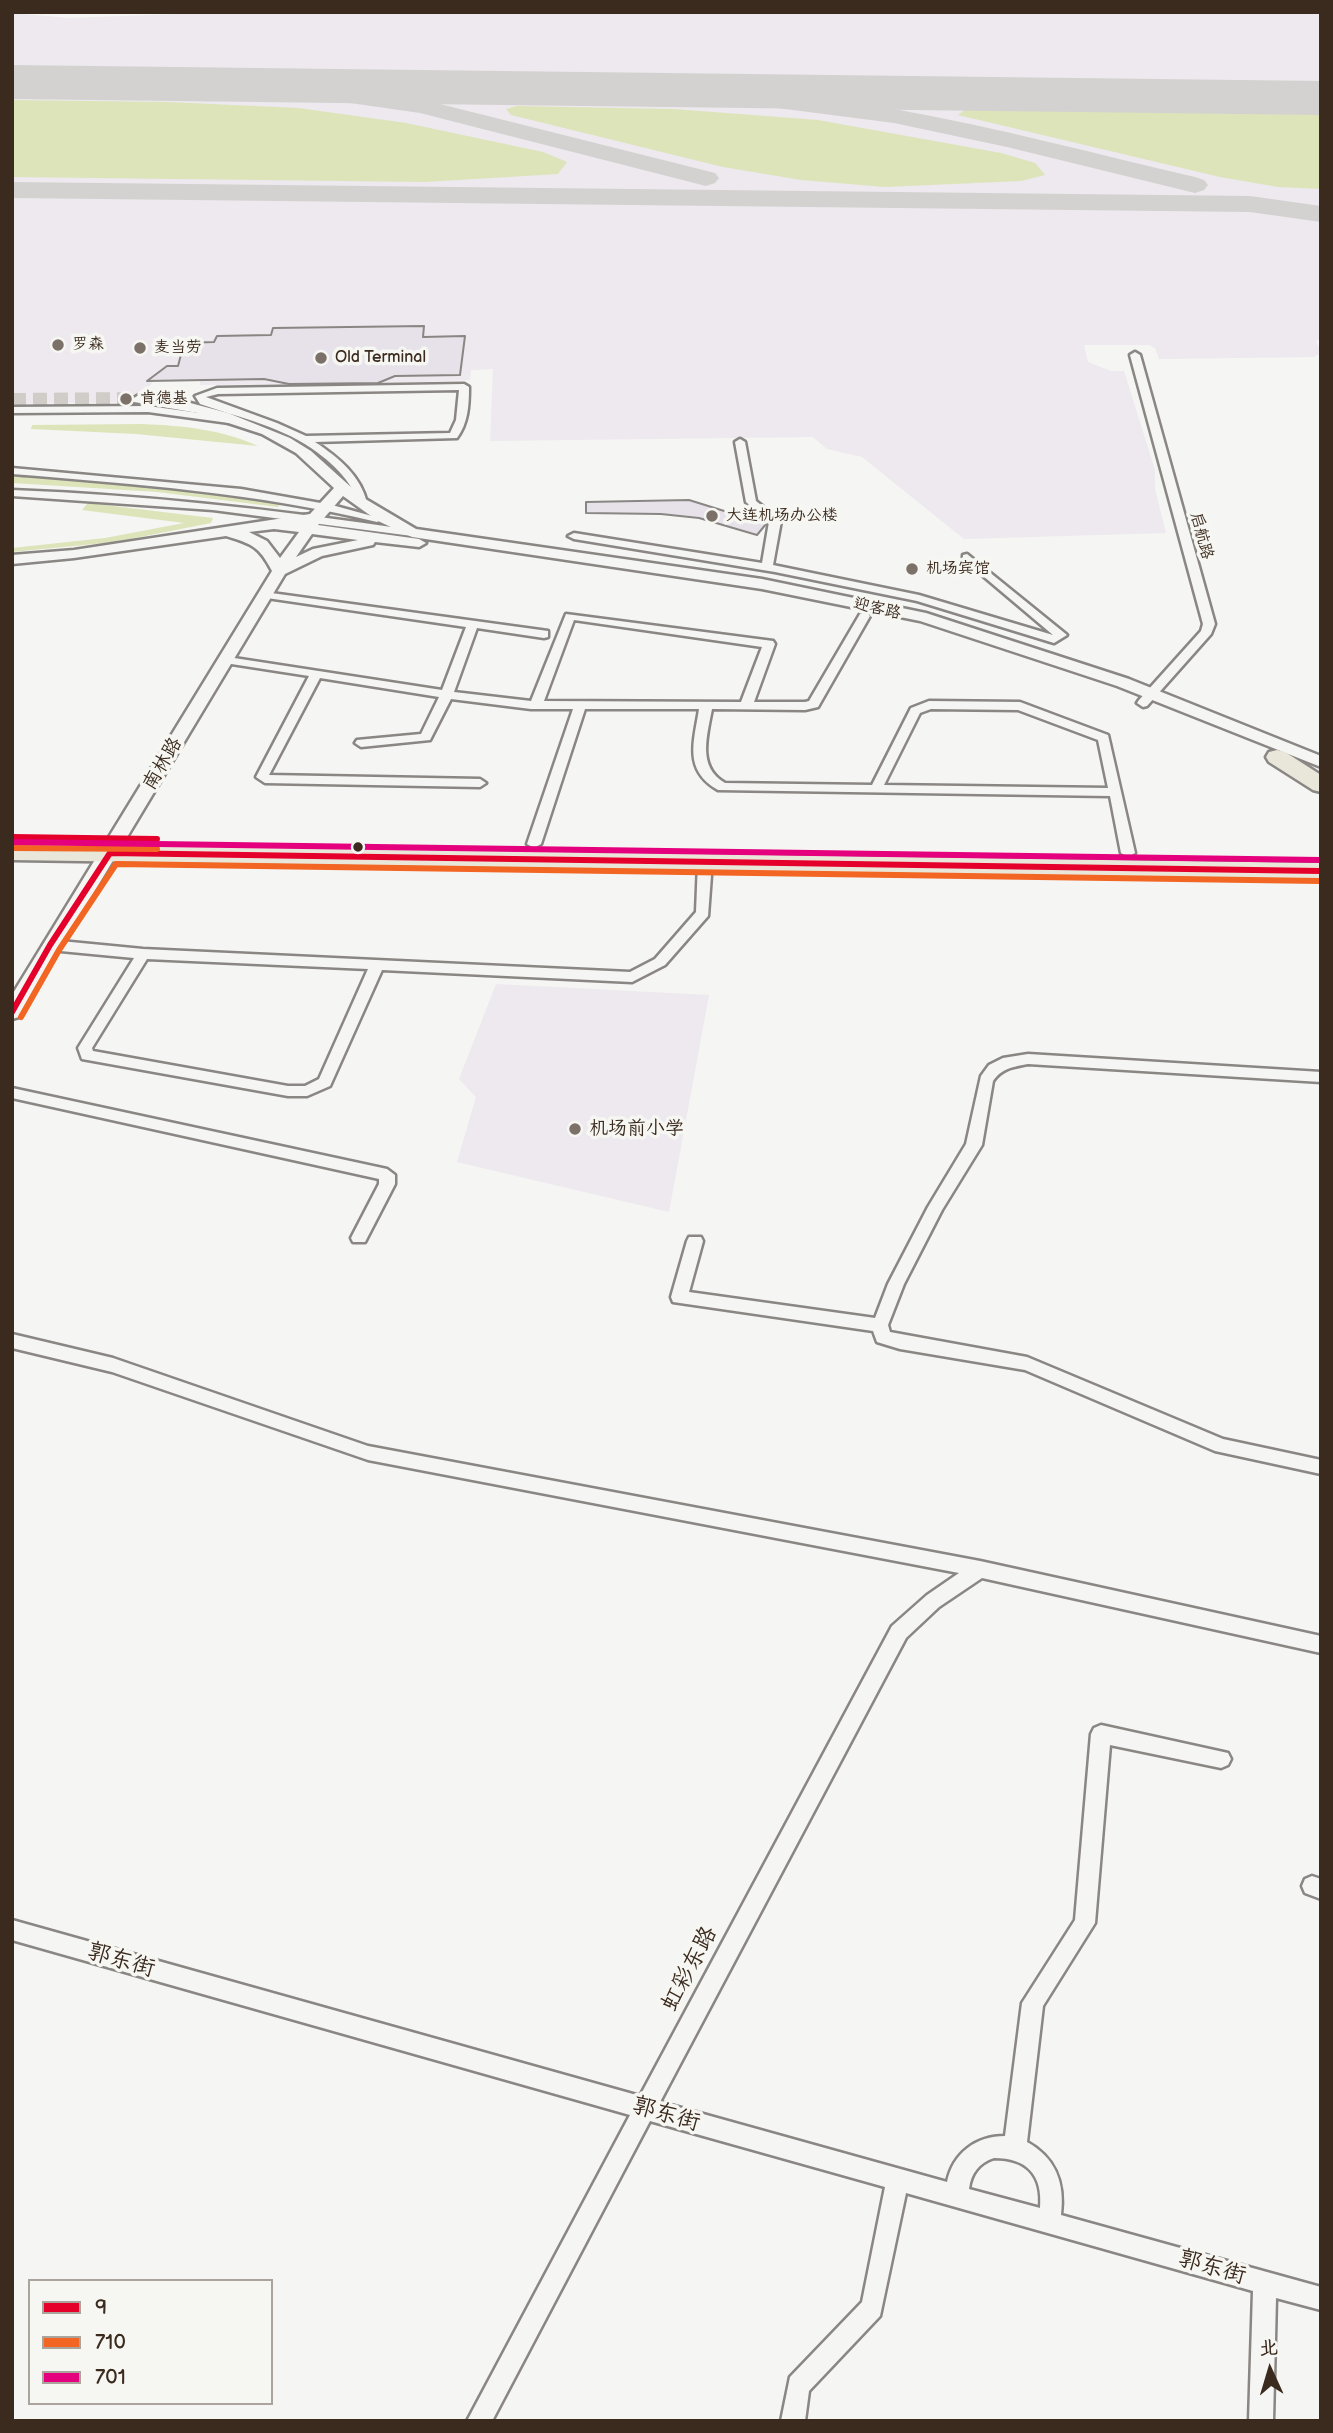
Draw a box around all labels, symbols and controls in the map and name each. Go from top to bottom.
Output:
place label: 罗森 [72,335,104,355]
marker: 罗森 [50,337,66,353]
place label: 麦当劳 [154,338,202,358]
marker: 麦当劳 [132,340,148,356]
place label: Old Terminal [335,348,426,368]
marker: Old Terminal [313,350,329,366]
place label: 肯德基 [140,389,188,409]
marker: 肯德基 [118,391,134,407]
place label: 大连机场办公楼 [726,506,838,526]
marker: 大连机场办公楼 [704,508,720,524]
street label: 启航路 [1186,510,1216,562]
place label: 机场宾馆 [926,559,990,579]
marker: 机场宾馆 [904,561,920,577]
street label: 迎客路 [851,594,903,624]
street label: 南林路 [139,734,187,794]
unlabelled marker [351,840,365,854]
place label: 机场前小学 [589,1118,684,1140]
marker: 机场前小学 [567,1121,583,1137]
street label: 虹彩东路 [656,1922,724,2016]
street label: 郭东街 [84,1938,158,1984]
street label: 郭东街 [629,2092,703,2138]
street label: 郭东街 [1175,2245,1249,2291]
legend [28,2279,273,2405]
text: 9 [95,2295,107,2320]
text: 710 [95,2330,126,2355]
north arrow [1235,2335,1305,2405]
text: 北 [1258,2336,1279,2361]
text: 701 [95,2365,126,2390]

